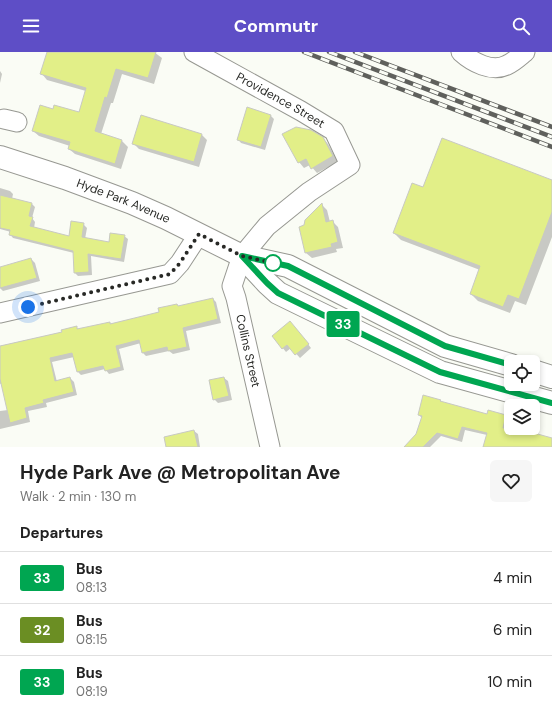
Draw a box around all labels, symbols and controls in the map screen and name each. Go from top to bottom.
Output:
text: Commutr [234,14,318,38]
icon: menu [20,15,42,37]
icon: search [510,15,532,37]
street label: Providence Street [233,69,328,132]
street label: Hyde Park Avenue [74,175,173,227]
unlabelled marker [264,254,282,272]
your location [18,297,38,317]
line badge: 33 [325,311,361,337]
street label: Collins Street [232,313,264,389]
text: 33 [335,315,351,333]
map controls [504,355,540,435]
button: locate [504,355,540,391]
button: layers [504,399,540,435]
text: Hyde Park Ave @ Metropolitan Ave [20,460,340,485]
button: heart [490,460,532,502]
text: Walk · 2 min · 130 m [20,488,136,505]
text: Departures [20,523,103,543]
text: Bus [76,559,103,579]
text: 4 min [493,568,532,588]
text: 33 [34,569,50,587]
text: 08:13 [76,579,107,596]
text: Bus [76,611,103,631]
text: 6 min [493,620,532,640]
text: 32 [34,621,50,639]
text: 08:15 [76,631,107,648]
text: Bus [76,663,103,683]
text: 10 min [487,672,532,692]
text: 33 [34,673,50,691]
text: 08:19 [76,683,108,700]

